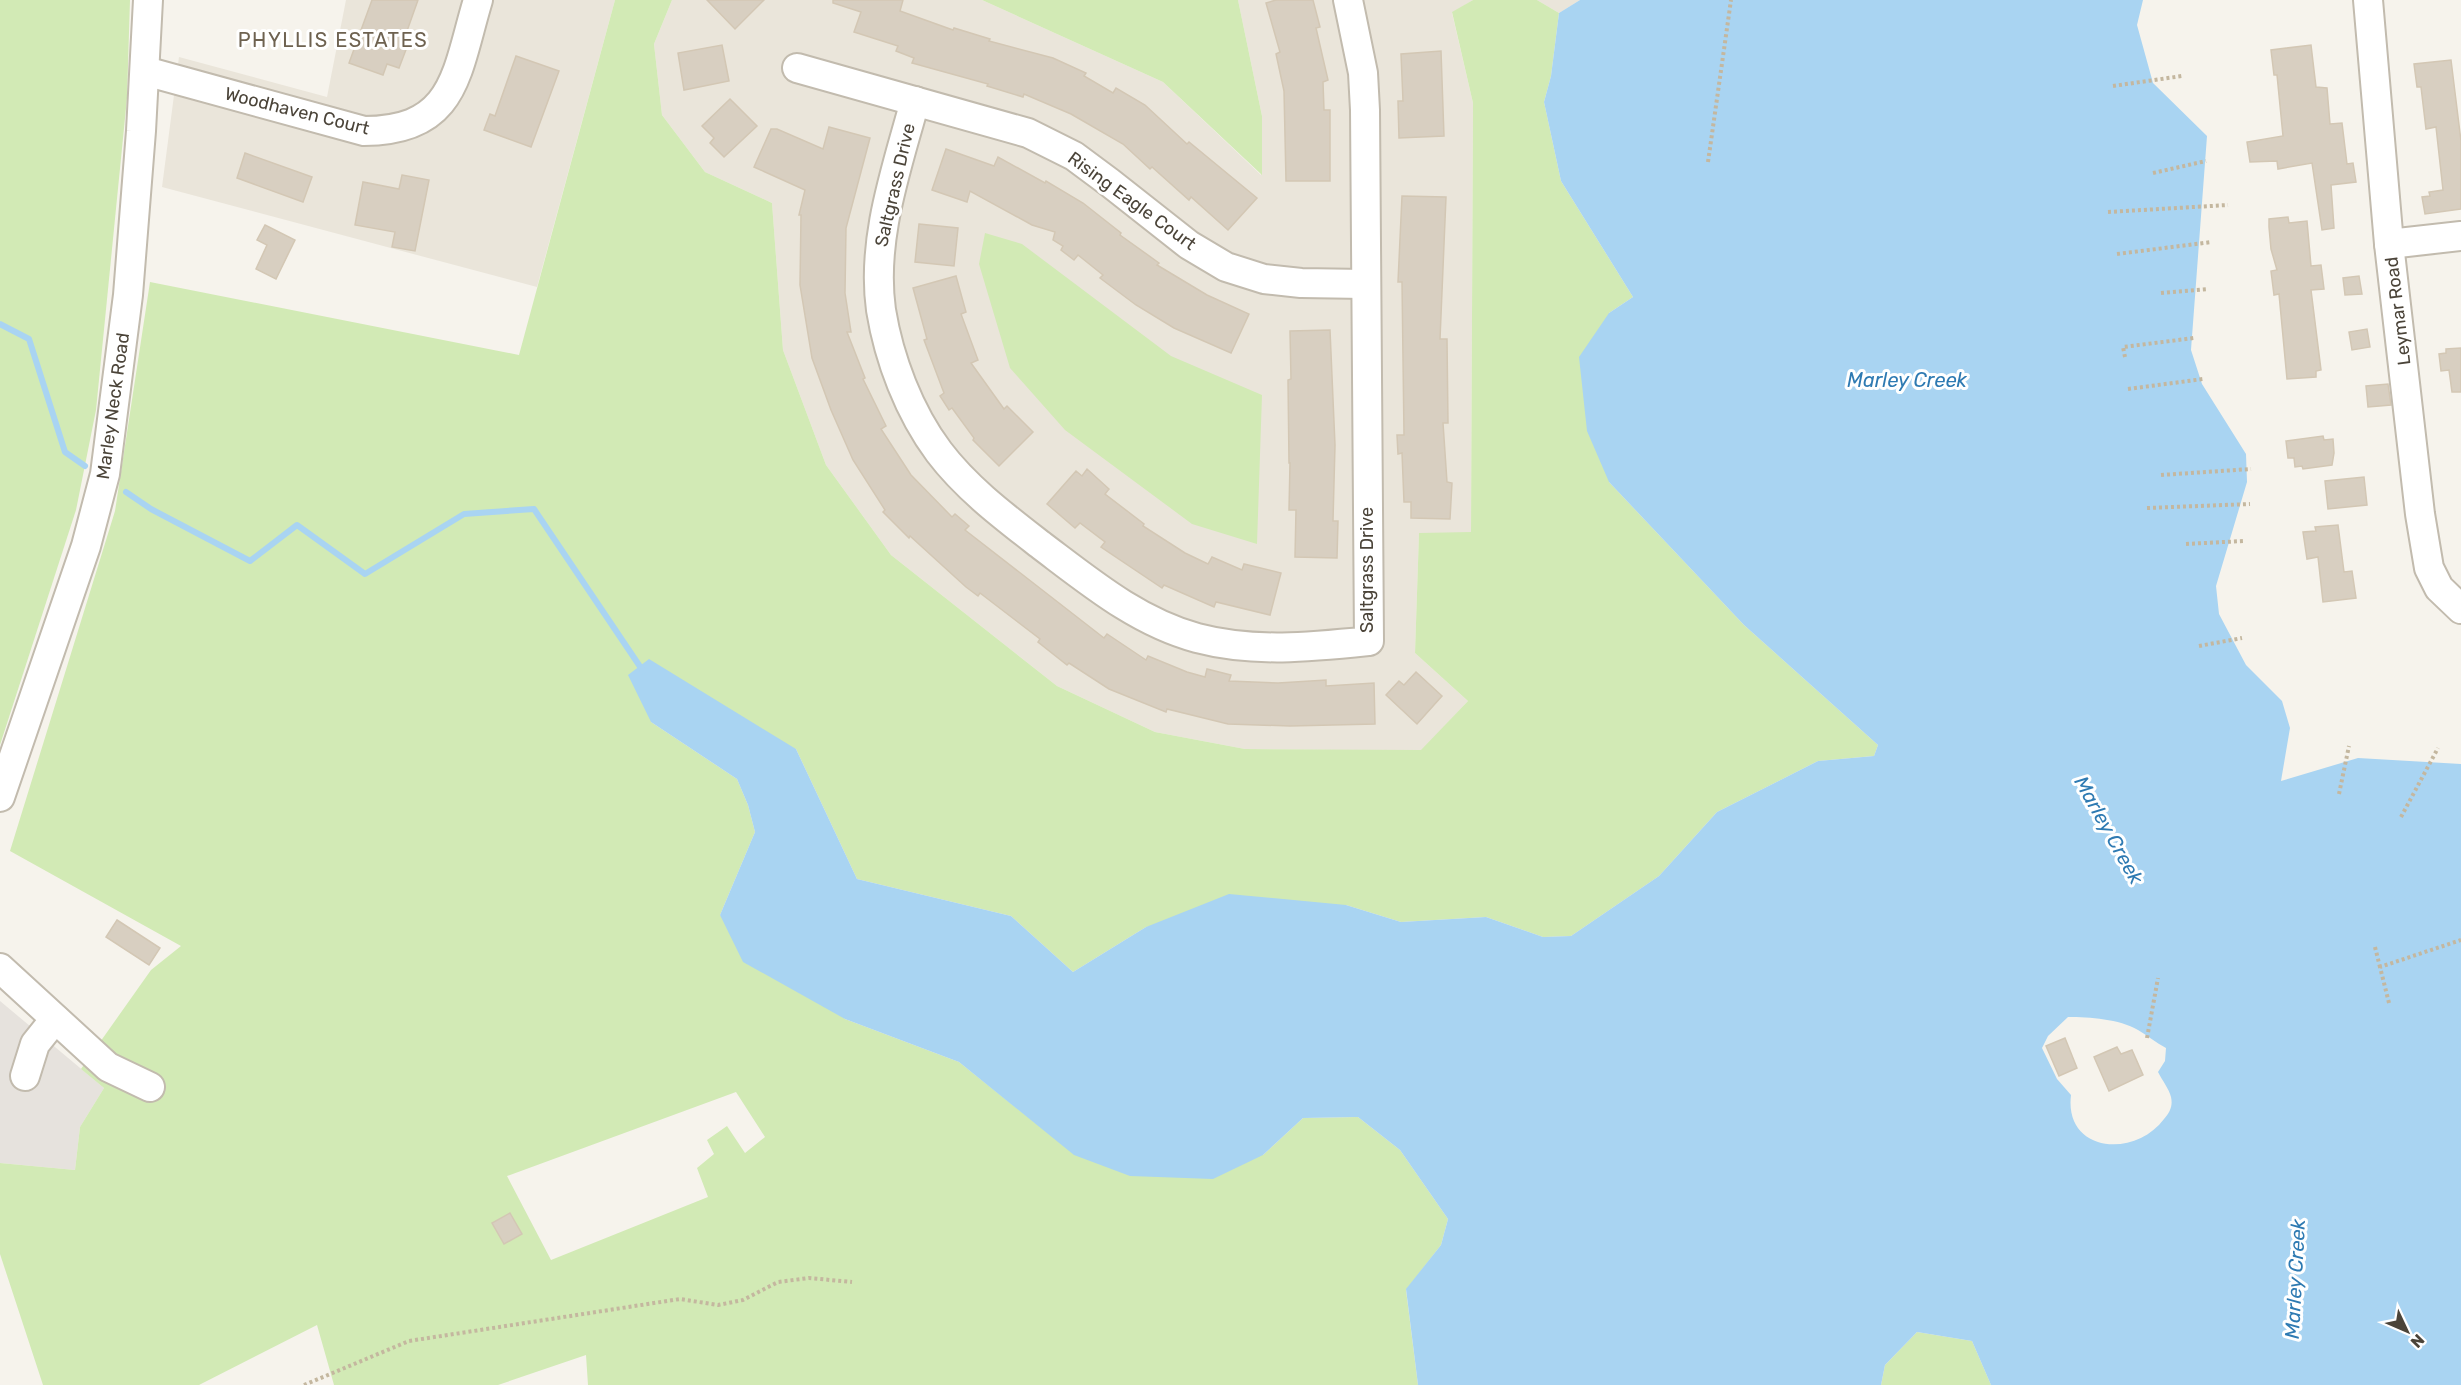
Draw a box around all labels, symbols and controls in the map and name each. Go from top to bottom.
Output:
district label: PHYLLIS ESTATES [238,28,428,52]
street label: Woodhaven Court [222,82,372,140]
street label: Saltgrass Drive [870,121,920,249]
street label: Rising Eagle Court [1064,147,1200,255]
street label: Leymar Road [2380,256,2416,366]
street label: Marley Neck Road [92,331,134,481]
water label: Marley Creek [1847,368,1968,392]
street label: Saltgrass Drive [1356,507,1378,633]
water label: Marley Creek [2069,772,2149,889]
water label: Marley Creek [2280,1218,2310,1339]
north arrow [2377,1301,2437,1361]
text: N [2407,1330,2428,1352]

